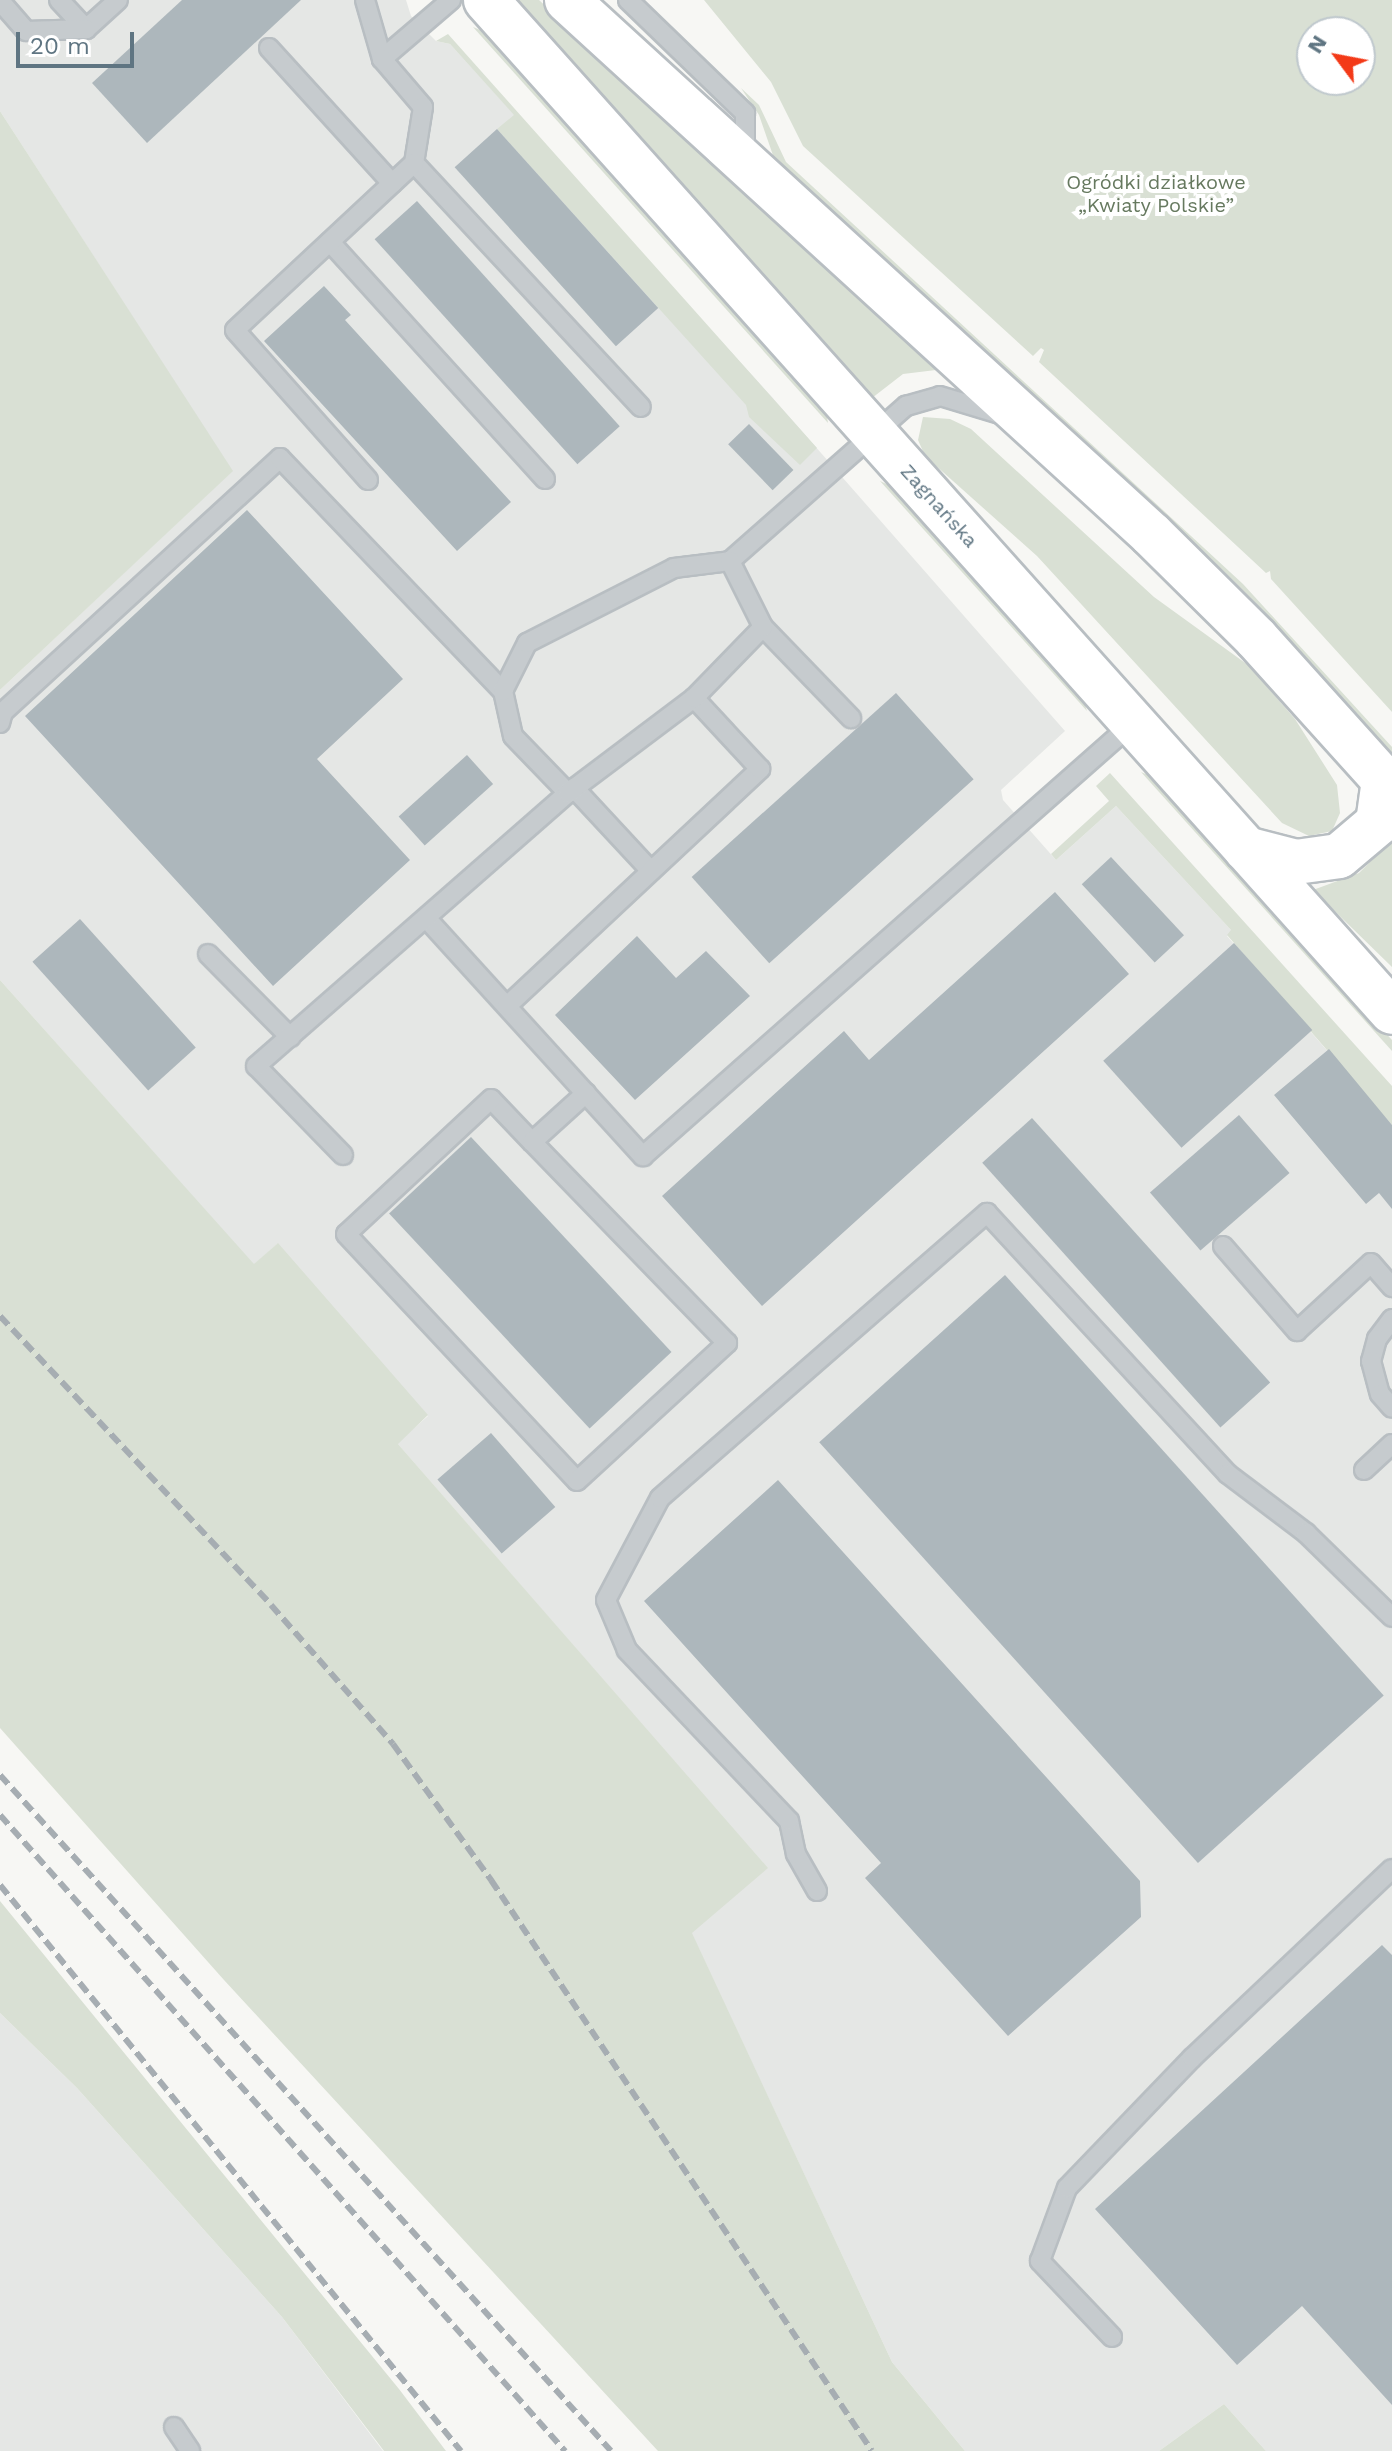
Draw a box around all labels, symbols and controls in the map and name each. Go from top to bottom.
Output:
scale bar [20,16,138,66]
north arrow [1296,16,1376,96]
text: N [1302,31,1332,58]
text: 20 m [30,32,90,60]
park label: Ogródki działkowe „Kwiaty Polskie” [1066,170,1246,217]
street label: Zagnańska [895,459,983,553]

